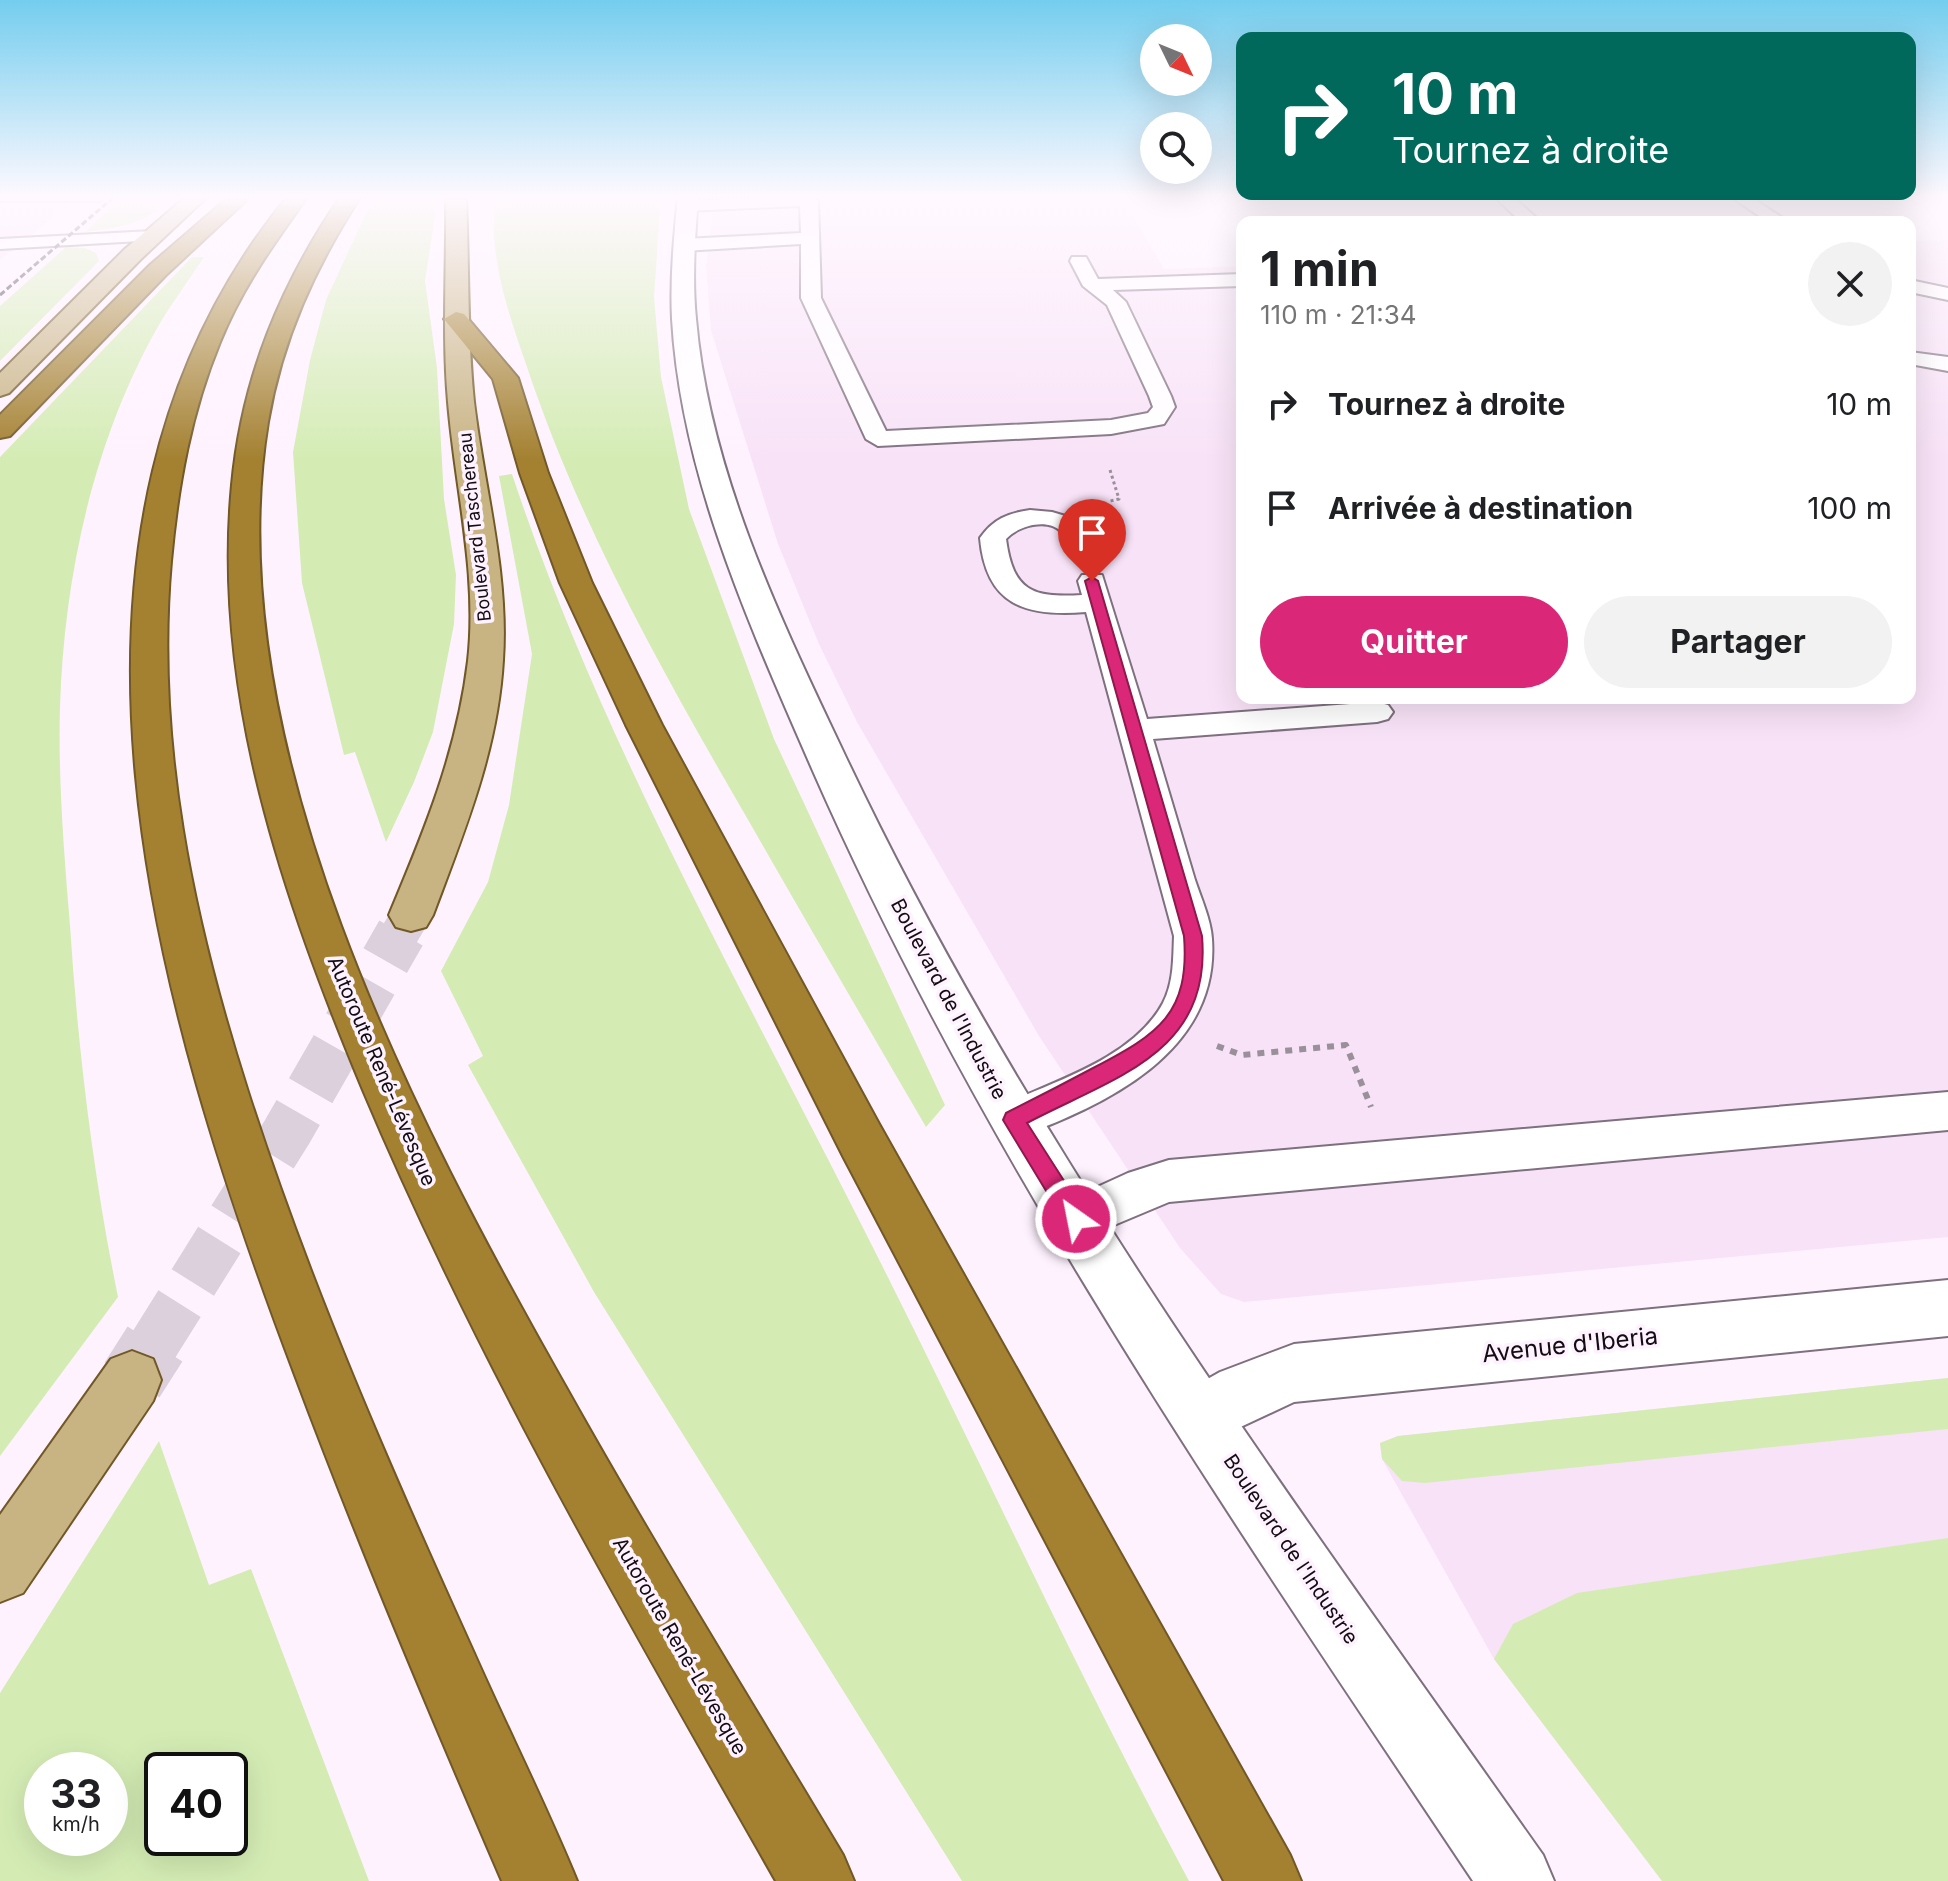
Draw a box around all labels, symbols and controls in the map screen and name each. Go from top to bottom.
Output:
north arrow [1140,24,1212,96]
map controls [1140,24,1212,184]
text: 10 m [1392,60,1518,128]
icon: right [1260,64,1364,168]
button: search [1140,112,1212,184]
text: Tournez à droite [1392,128,1669,172]
text: 1 min [1260,239,1379,298]
button: close [1808,242,1892,326]
text: 110 m · 21:34 [1260,299,1417,330]
icon: right [1260,382,1304,426]
text: Tournez à droite [1328,386,1565,422]
text: 10 m [1826,386,1892,422]
street label: Boulevard Taschereau [454,432,495,622]
icon: arrive [1260,486,1304,530]
text: Arrivée à destination [1328,490,1633,526]
text: 100 m [1807,490,1892,526]
pin [1058,499,1126,581]
icon: arrive [1070,511,1114,555]
button: Quitter [1260,596,1568,688]
button: Partager [1584,596,1892,688]
street label: Boulevard de l'Industrie [886,895,1012,1103]
street label: Autoroute René-Lévesque [323,953,441,1189]
position arrow [1034,1177,1118,1261]
street label: Avenue d'Iberia [1481,1321,1659,1368]
street label: Boulevard de l'Industrie [1219,1450,1363,1648]
street label: Autoroute René-Lévesque [608,1533,752,1759]
speed limit sign: 40 [144,1752,248,1856]
text: 33 [50,1769,102,1818]
text: km/h [52,1812,100,1836]

